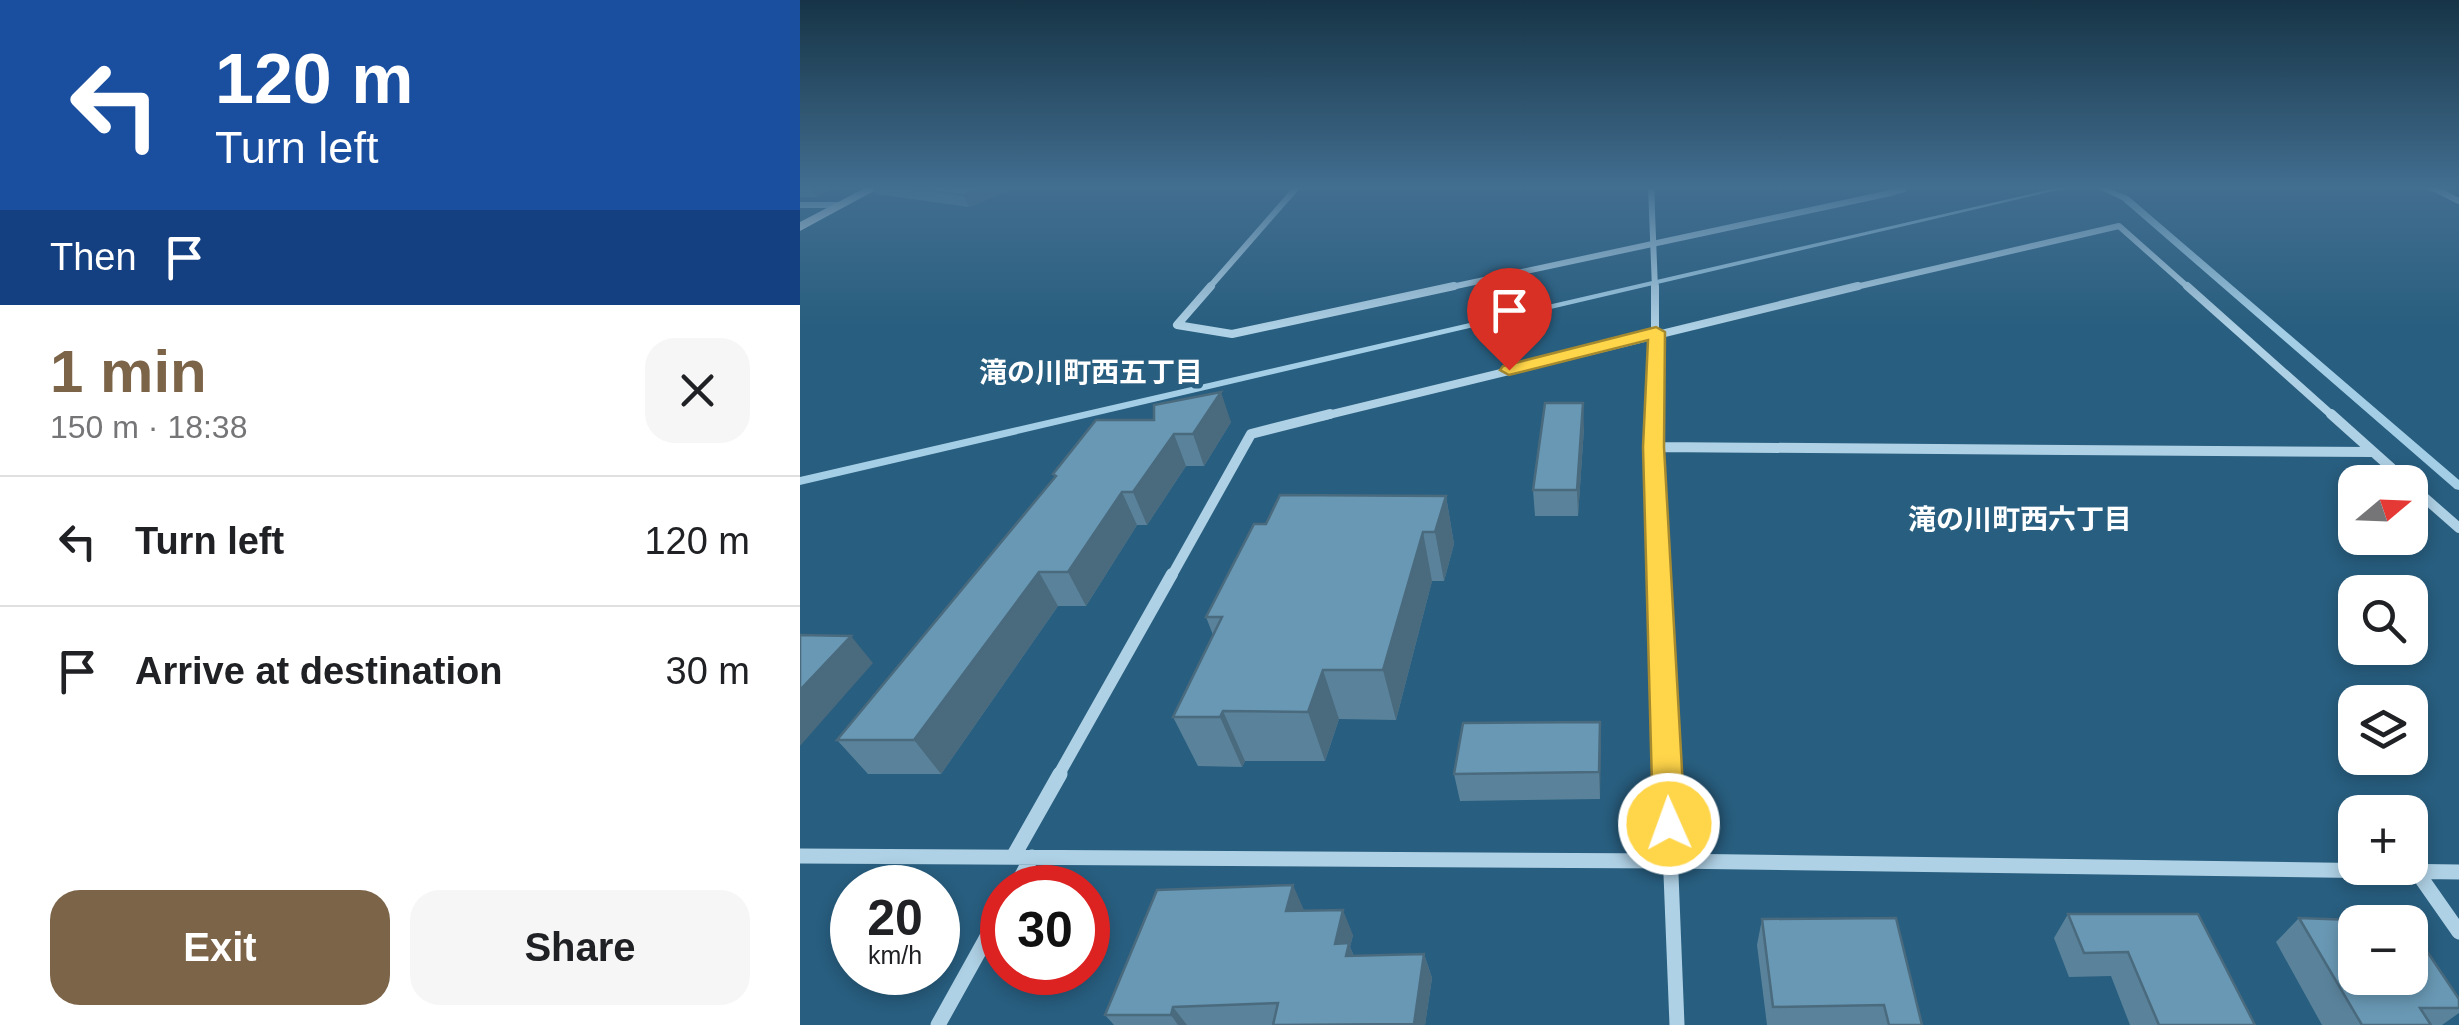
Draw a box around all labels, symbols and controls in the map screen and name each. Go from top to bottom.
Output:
icon: left [50,40,180,170]
text: 120 m [215,40,413,118]
text: Turn left [215,122,378,173]
icon: arrive [157,230,212,285]
text: Then [50,236,137,278]
pin [1467,268,1552,371]
icon: arrive [1482,283,1537,338]
text: 1 min [50,338,207,405]
button: close [645,338,750,443]
district label: 滝の川町西五丁目 [979,357,1203,388]
text: 150 m · 18:38 [50,409,247,445]
north arrow [2338,465,2428,555]
map controls [2338,465,2428,995]
district label: 滝の川町西六丁目 [1908,504,2132,535]
icon: left [50,514,105,569]
text: Turn left [135,520,284,562]
text: 120 m [644,520,750,562]
button: search [2338,575,2428,665]
icon: arrive [50,644,105,699]
text: Arrive at destination [135,650,502,692]
text: 30 m [666,650,750,692]
button: layers [2338,685,2428,775]
position arrow [1617,772,1721,876]
button: + [2338,795,2428,885]
speed limit sign: 30 [980,865,1110,995]
button: Exit [50,890,390,1005]
button: Share [410,890,750,1005]
text: 20 [867,890,923,946]
button: − [2338,905,2428,995]
text: km/h [868,941,922,969]

